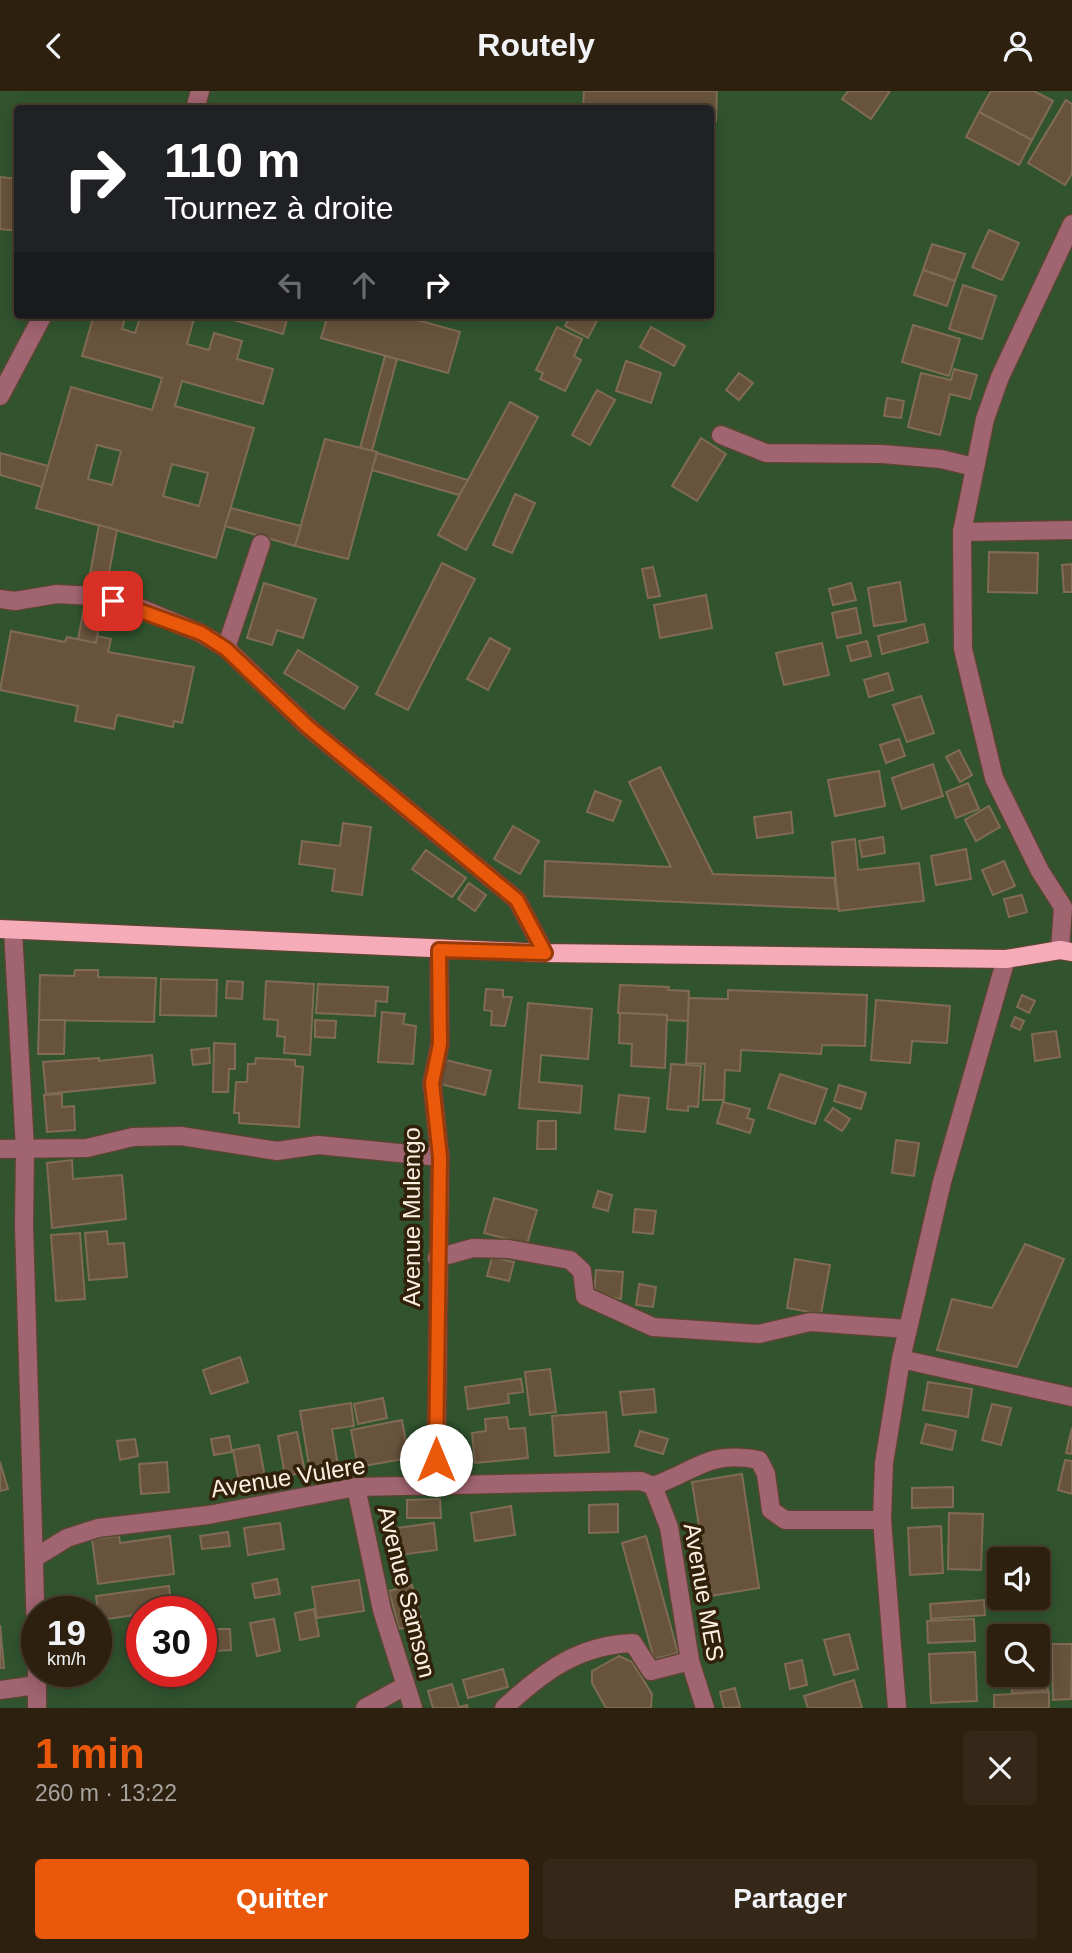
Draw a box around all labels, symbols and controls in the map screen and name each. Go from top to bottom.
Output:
icon: back [35,27,73,65]
text: Routely [477,27,595,63]
icon: person [999,27,1037,65]
icon: right [49,133,140,224]
text: 110 m [164,133,300,187]
text: Tournez à droite [164,190,393,226]
icon: left [272,266,310,304]
icon: ahead [345,266,383,304]
icon: right [418,266,456,304]
pin [83,571,143,631]
icon: arrive [94,582,132,620]
street label: Avenue Mulengo [398,1127,425,1307]
position arrow [399,1423,473,1497]
street label: Avenue Vulere [209,1451,367,1503]
street label: Avenue Samson [373,1503,441,1681]
street label: Avenue MES [679,1521,729,1663]
map controls [987,1547,1050,1687]
button: sound [987,1547,1050,1610]
speed limit sign: 30 [126,1596,217,1687]
text: 19 [47,1613,86,1652]
button: search [987,1624,1050,1687]
text: km/h [47,1649,86,1669]
text: 1 min [35,1730,145,1777]
button: close [963,1731,1037,1805]
text: 260 m · 13:22 [35,1780,177,1806]
button: Quitter [35,1859,529,1939]
button: Partager [543,1859,1037,1939]

